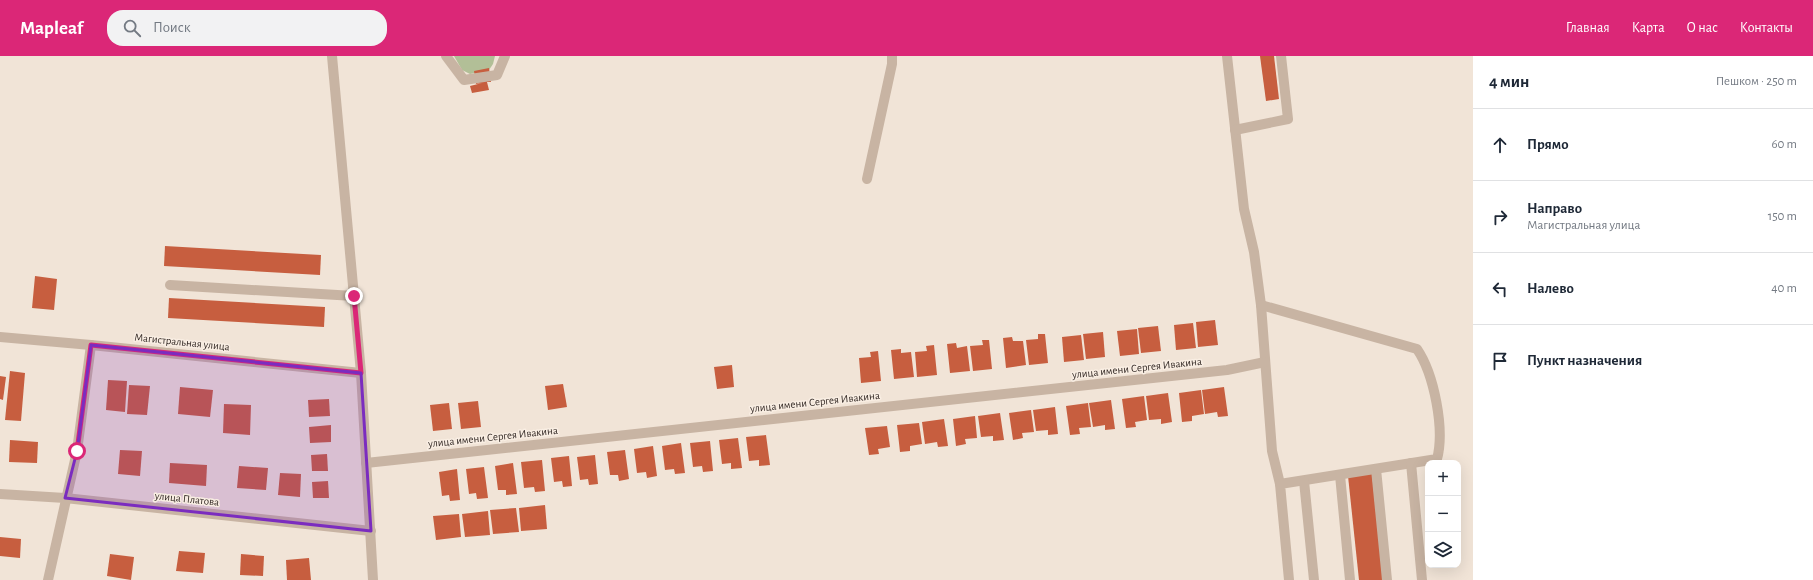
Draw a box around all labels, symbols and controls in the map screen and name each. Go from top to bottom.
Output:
search box [107,10,387,46]
icon: search [121,17,143,39]
text: Mapleaf [20,19,83,38]
text: Поиск [153,20,191,35]
text: Главная [1566,21,1610,35]
text: Карта [1632,21,1665,35]
text: О нас [1687,21,1718,35]
text: Контакты [1740,21,1793,35]
text: 4 мин [1489,73,1529,90]
text: Пешком · 250 m [1716,75,1797,88]
icon: ahead [1489,134,1511,156]
text: Прямо [1527,137,1569,152]
text: 60 m [1771,138,1797,151]
text: Направо [1527,201,1582,216]
icon: right [1489,206,1511,228]
text: 150 m [1768,210,1797,223]
text: Магистральная улица [1527,219,1640,232]
icon: left [1489,278,1511,300]
text: Налево [1527,281,1574,296]
text: 40 m [1771,282,1797,295]
route end [345,287,363,305]
street label: Магистральная улица [134,332,230,352]
icon: arrive [1489,350,1511,372]
text: Пункт назначения [1527,353,1642,368]
street label: улица имени Сергея Ивакина [1071,356,1202,380]
street label: улица имени Сергея Ивакина [749,390,880,414]
street label: улица имени Сергея Ивакина [427,425,558,449]
route start [68,442,86,460]
map controls [1425,460,1461,568]
button: + [1425,460,1461,496]
street label: улица Платова [153,490,220,508]
button: − [1425,496,1461,532]
button: layers [1425,532,1461,568]

